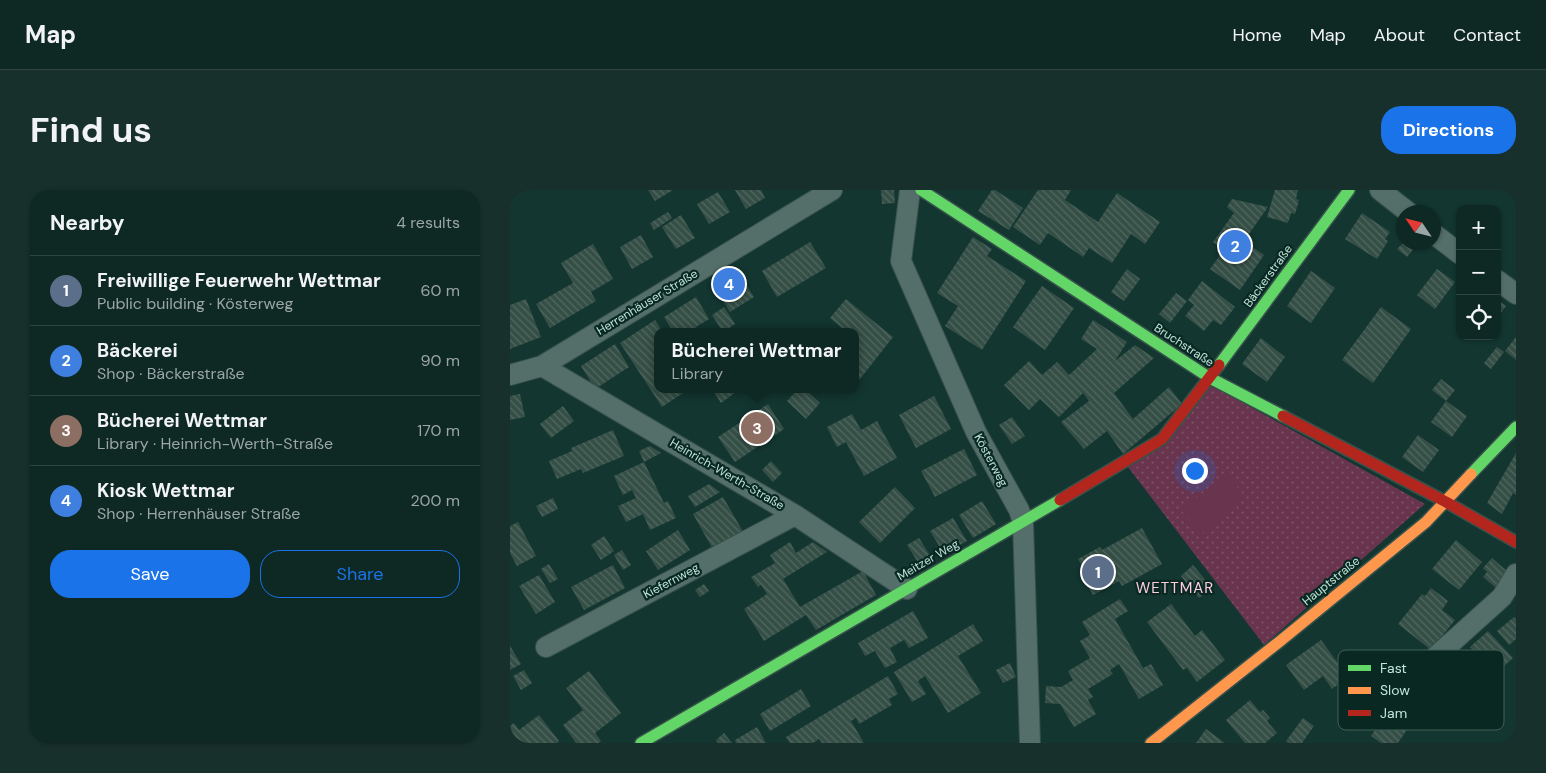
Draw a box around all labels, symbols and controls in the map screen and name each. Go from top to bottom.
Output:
text: Map [25,19,76,50]
text: Home [1232,23,1282,47]
text: Map [1310,23,1346,47]
text: About [1374,23,1425,47]
text: Contact [1453,23,1521,47]
button: Directions [1381,106,1516,154]
text: Find us [30,107,152,153]
north arrow [1396,205,1441,250]
map controls [1456,205,1501,340]
button: + [1456,205,1501,250]
text: Nearby [50,209,124,237]
text: 4 results [396,212,460,233]
pin: 2 [1219,227,1251,265]
street label: Bäckerstraße [1240,241,1296,310]
button: − [1456,250,1501,295]
street label: Herrenhäuser Straße [593,265,701,339]
pin: 4 [713,265,745,303]
text: Freiwillige Feuerwehr Wettmar [97,268,381,293]
text: 1 [63,280,69,301]
text: 60 m [420,280,460,301]
text: Public building · Kösterweg [97,293,293,314]
button: locate [1456,295,1501,340]
street label: Bruchstraße [1151,320,1217,370]
popup [654,328,859,393]
text: Bäckerei [97,338,178,363]
text: Bücherei Wettmar [671,338,842,363]
text: 2 [61,350,71,371]
text: 90 m [420,350,460,371]
text: Shop · Bäckerstraße [97,363,245,384]
text: Library [671,363,723,384]
text: Bücherei Wettmar [97,408,267,433]
pin: 3 [741,409,773,447]
text: 3 [61,420,71,441]
text: 170 m [417,420,460,441]
street label: Kösterweg [970,431,1012,489]
text: Library · Heinrich-Werth-Straße [97,433,333,454]
street label: Heinrich-Werth-Straße [667,435,787,513]
your location [1182,458,1208,484]
text: Kiosk Wettmar [97,478,235,503]
text: 4 [61,490,71,511]
text: 200 m [411,490,460,511]
text: Shop · Herrenhäuser Straße [97,503,300,524]
street label: Meitzer Weg [894,536,962,584]
button: Save [50,550,250,598]
button: Share [260,550,460,598]
pin: 1 [1082,553,1114,591]
street label: Hauptstraße [1299,553,1363,609]
street label: Kiefernweg [640,559,702,602]
district label: WETTMAR [1136,578,1214,598]
legend [1338,650,1504,730]
text: Fast [1380,659,1407,677]
text: Slow [1380,681,1410,699]
text: Jam [1380,704,1407,722]

